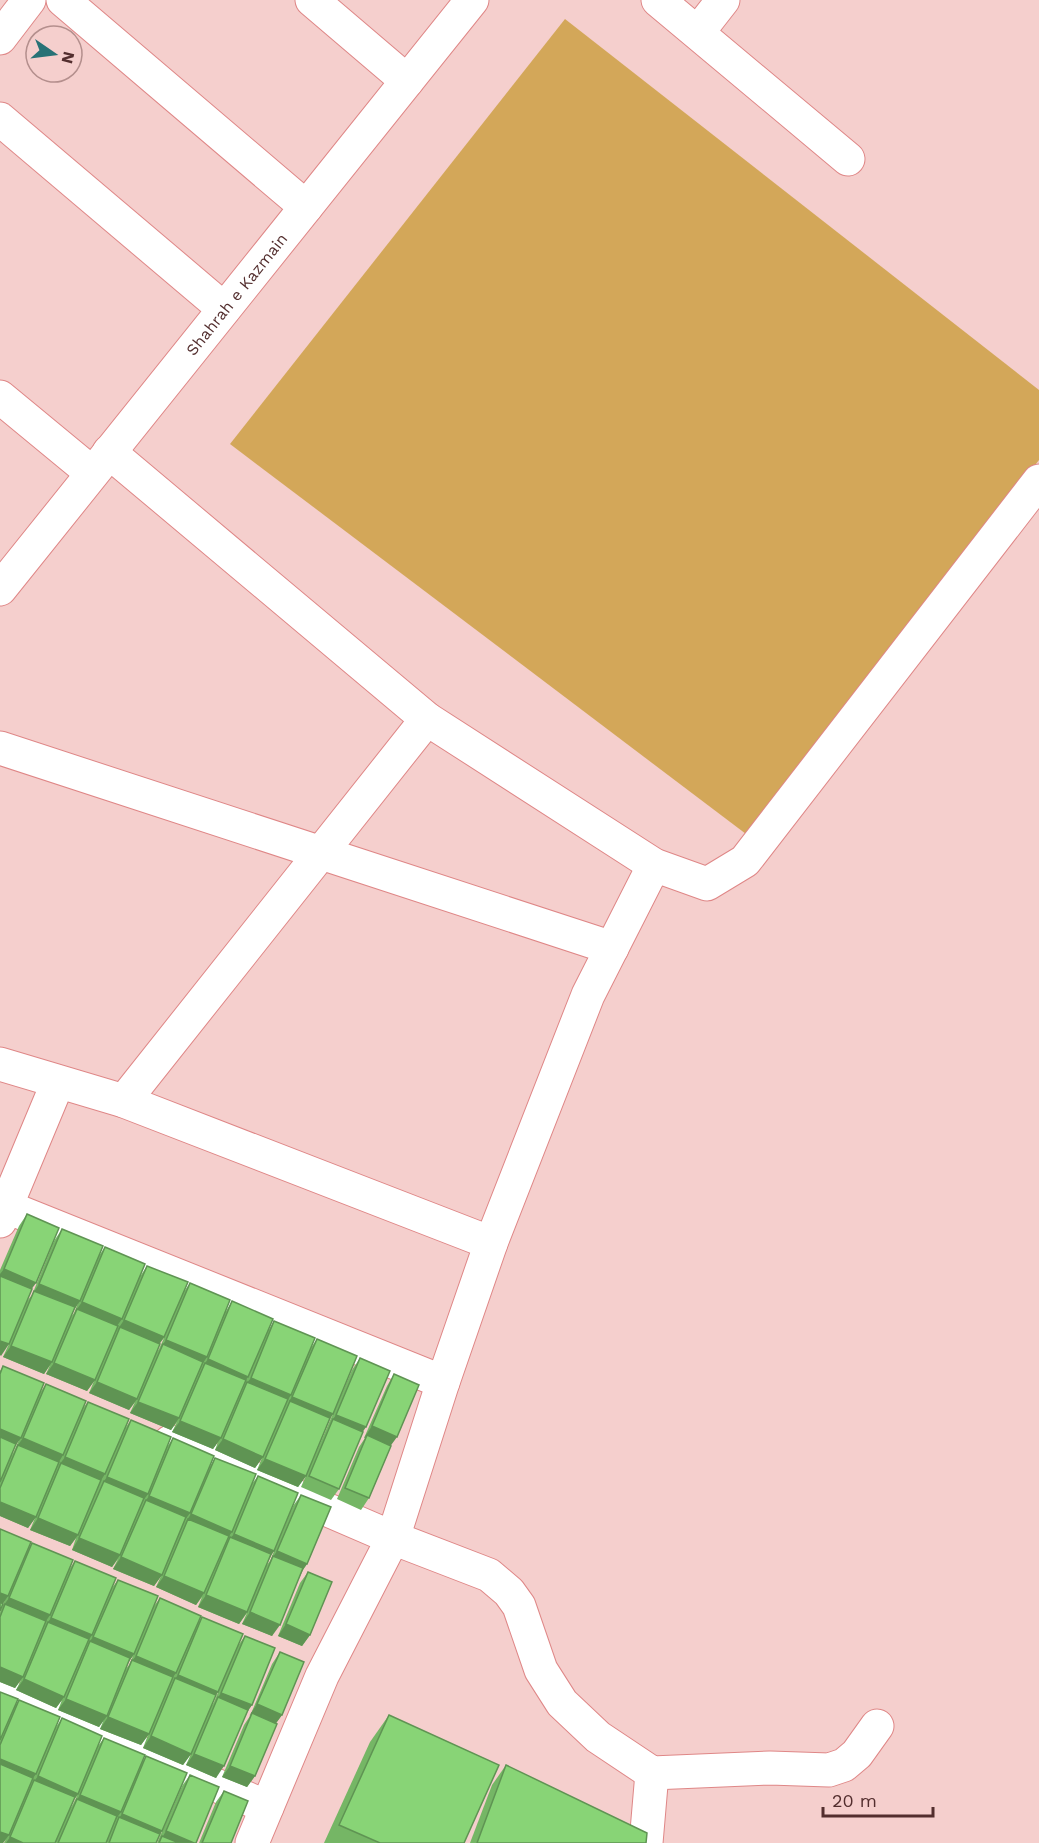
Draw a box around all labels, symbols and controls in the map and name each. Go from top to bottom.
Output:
north arrow [24,24,84,84]
text: N [57,49,79,66]
street label: Shahrah e Kazmain [182,229,291,359]
scale bar [823,1780,932,1818]
text: 20 m [832,1790,877,1811]

